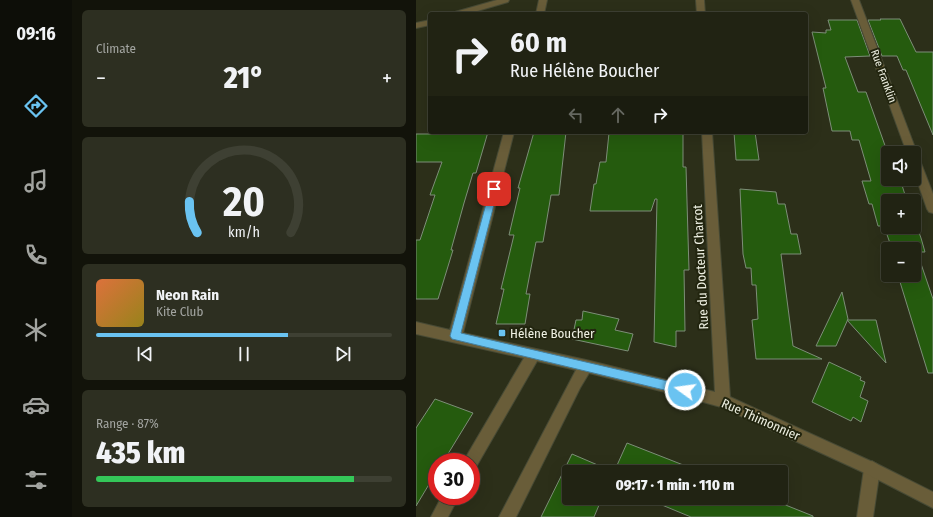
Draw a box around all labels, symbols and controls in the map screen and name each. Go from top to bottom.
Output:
text: 09:16 [16,23,56,45]
text: 60 m [510,26,567,59]
icon: right [444,28,496,80]
text: Climate [96,41,136,56]
street label: Rue Franklin [868,48,899,104]
text: 21° [224,60,264,96]
text: Rue Hélène Boucher [510,60,659,82]
text: − [96,65,106,92]
text: + [382,65,392,92]
icon: directions [22,92,50,120]
icon: left [565,104,587,126]
icon: ahead [607,104,629,126]
icon: right [649,104,671,126]
map controls [881,146,921,282]
button: sound [881,146,921,186]
icon: music [22,167,50,195]
pin [477,172,511,206]
text: 20 [222,177,265,227]
icon: arrive [483,178,505,200]
button: + [881,194,921,234]
street label: Rue du Docteur Charcot [690,203,711,330]
text: km/h [228,224,260,241]
icon: phone [22,241,50,269]
button: − [881,242,921,282]
text: Neon Rain [156,286,219,304]
text: Kite Club [156,304,203,319]
icon: climate [22,316,50,344]
place label: Hélène Boucher [510,326,595,341]
marker: Hélène Boucher [497,328,507,338]
icon: previous [134,343,156,365]
icon: pause [233,343,255,365]
icon: next [332,343,354,365]
position arrow [664,369,706,411]
icon: car [22,391,50,419]
street label: Rue Thimonnier [719,395,803,444]
text: Range · 87% [96,416,159,431]
text: 435 km [96,435,185,471]
speed limit sign: 30 [428,453,480,505]
icon: filters [22,466,50,494]
text: 09:17 · 1 min · 110 m [615,476,735,494]

